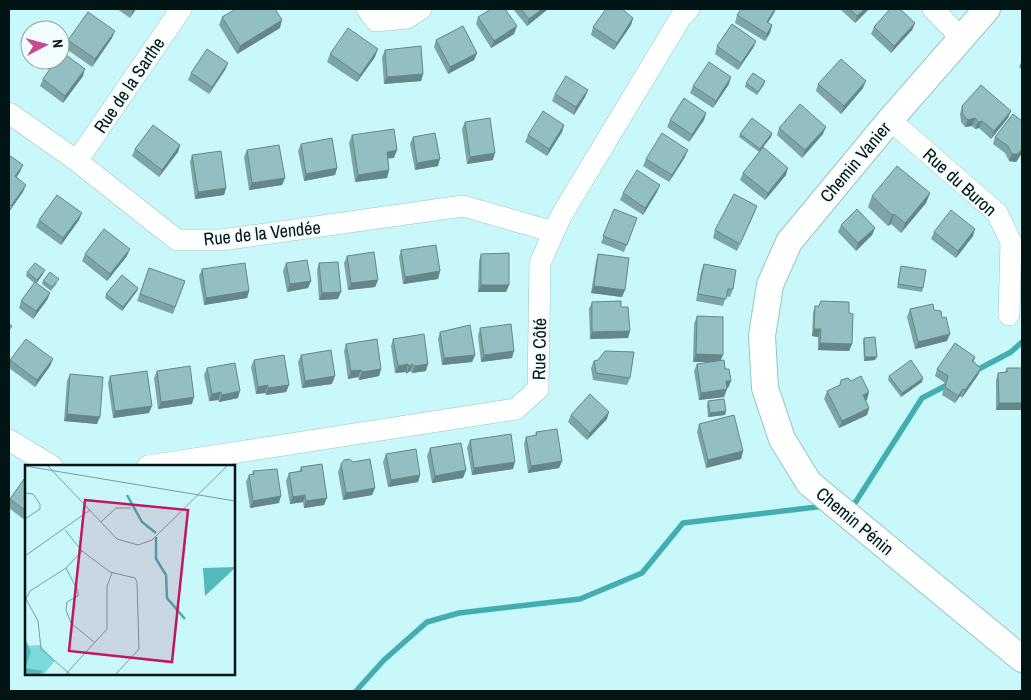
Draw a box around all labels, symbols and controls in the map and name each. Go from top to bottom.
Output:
north arrow [20,20,70,70]
street label: Rue de la Sarthe [88,32,170,138]
text: N [49,39,67,49]
street label: Chemin Vanier [814,116,896,208]
street label: Rue du Buron [918,142,1002,222]
street label: Rue de la Vendée [202,214,322,252]
street label: Rue Côté [526,318,552,380]
inset map [25,465,235,675]
street label: Chemin Pénin [811,481,899,561]

